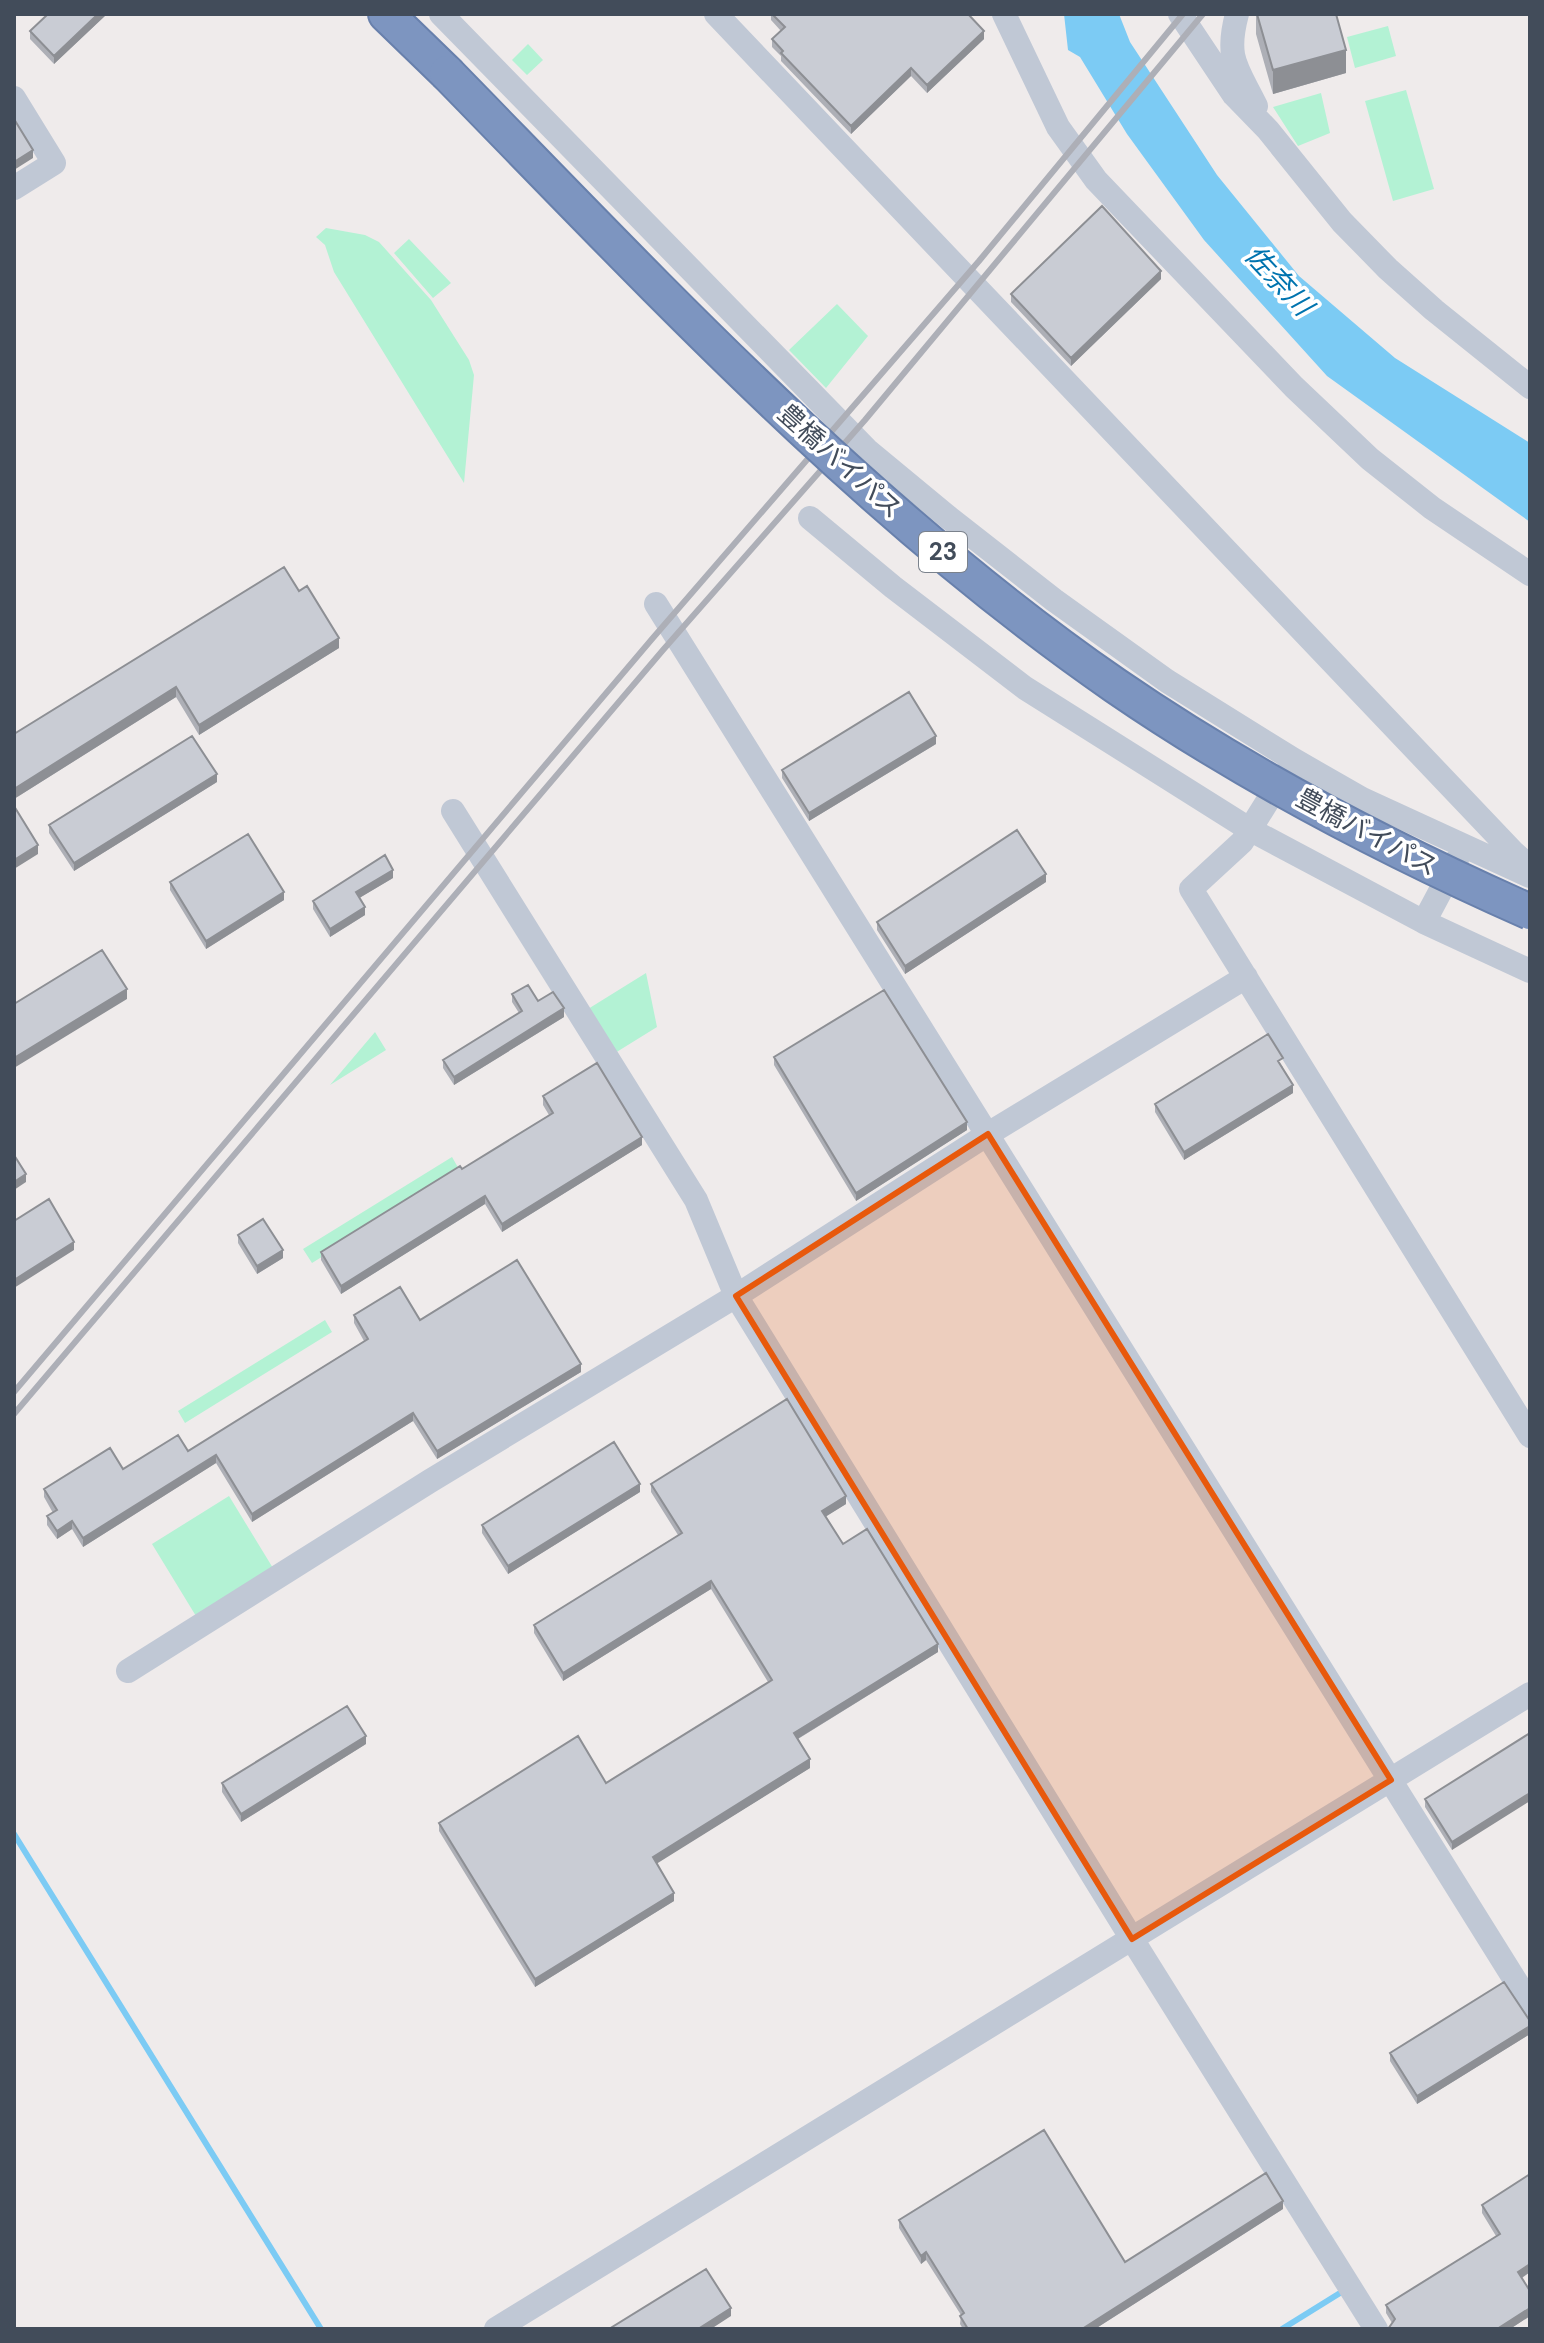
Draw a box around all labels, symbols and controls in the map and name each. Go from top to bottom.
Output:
water label: 佐奈川 [1236,237,1323,326]
street label: 豊橋バイパス [771,396,909,526]
road number: 23 [919,532,967,572]
street label: 豊橋バイパス [1290,780,1444,884]

